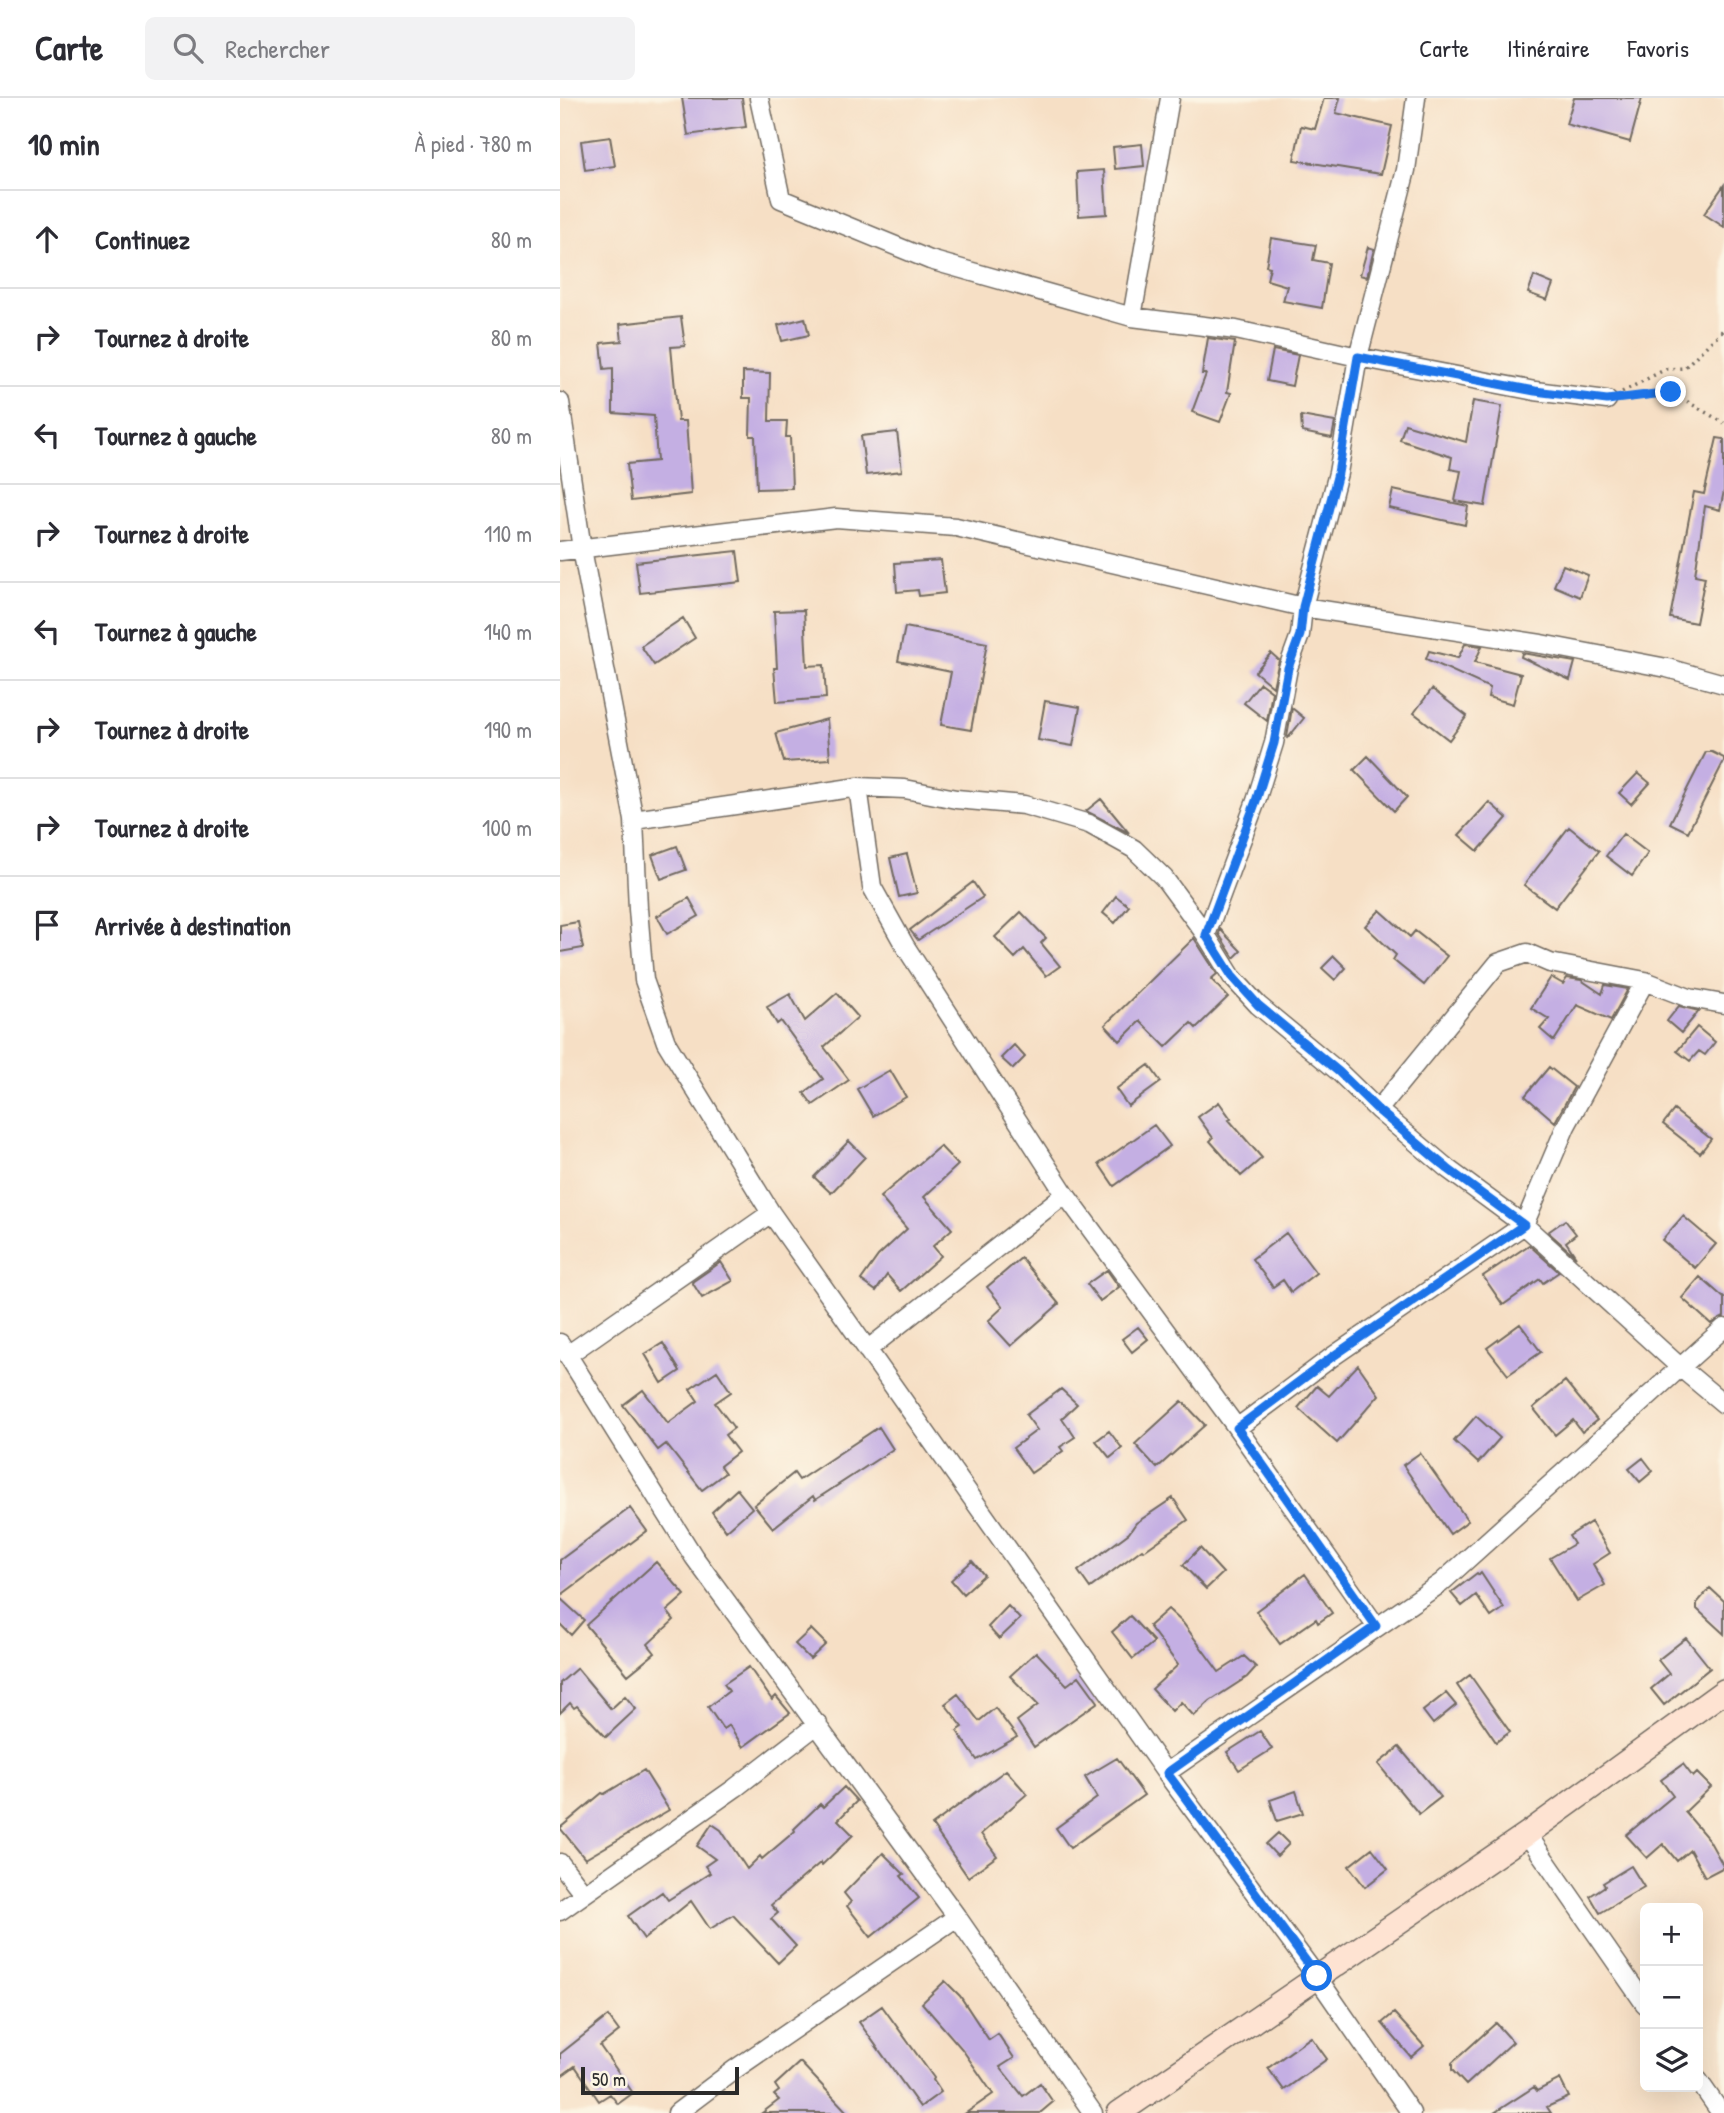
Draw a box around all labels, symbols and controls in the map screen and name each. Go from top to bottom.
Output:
search box [145,17,635,80]
text: Carte [35,26,103,70]
icon: search [169,29,207,67]
text: Rechercher [225,31,330,66]
text: Carte [1419,32,1469,64]
text: Itinéraire [1507,32,1589,64]
text: Favoris [1627,32,1689,64]
text: 10 min [28,124,100,164]
text: À pied · 780 m [415,128,532,159]
icon: ahead [28,220,66,258]
text: Continuez [95,222,190,257]
text: 80 m [491,224,532,255]
icon: right [28,318,66,356]
text: Tournez à droite [95,320,249,355]
text: 80 m [491,322,532,353]
route end [1655,376,1686,407]
icon: left [28,416,66,454]
text: Tournez à gauche [95,418,257,453]
text: 80 m [491,420,532,451]
icon: right [28,514,66,552]
text: Tournez à droite [95,516,249,551]
text: 110 m [484,518,532,549]
icon: left [28,612,66,650]
text: Tournez à gauche [95,614,257,649]
text: 140 m [484,616,532,647]
icon: right [28,710,66,748]
text: Tournez à droite [95,712,249,747]
text: 190 m [484,714,532,745]
icon: right [28,808,66,846]
text: Tournez à droite [95,810,249,845]
text: 100 m [482,812,532,843]
icon: arrive [28,906,66,944]
text: Arrivée à destination [95,908,291,943]
map controls [1640,1903,1703,2092]
button: + [1640,1903,1703,1966]
route start [1301,1960,1332,1991]
button: − [1640,1966,1703,2029]
button: layers [1640,2029,1703,2092]
scale bar [581,2064,738,2096]
text: 50 m [592,2066,626,2092]

